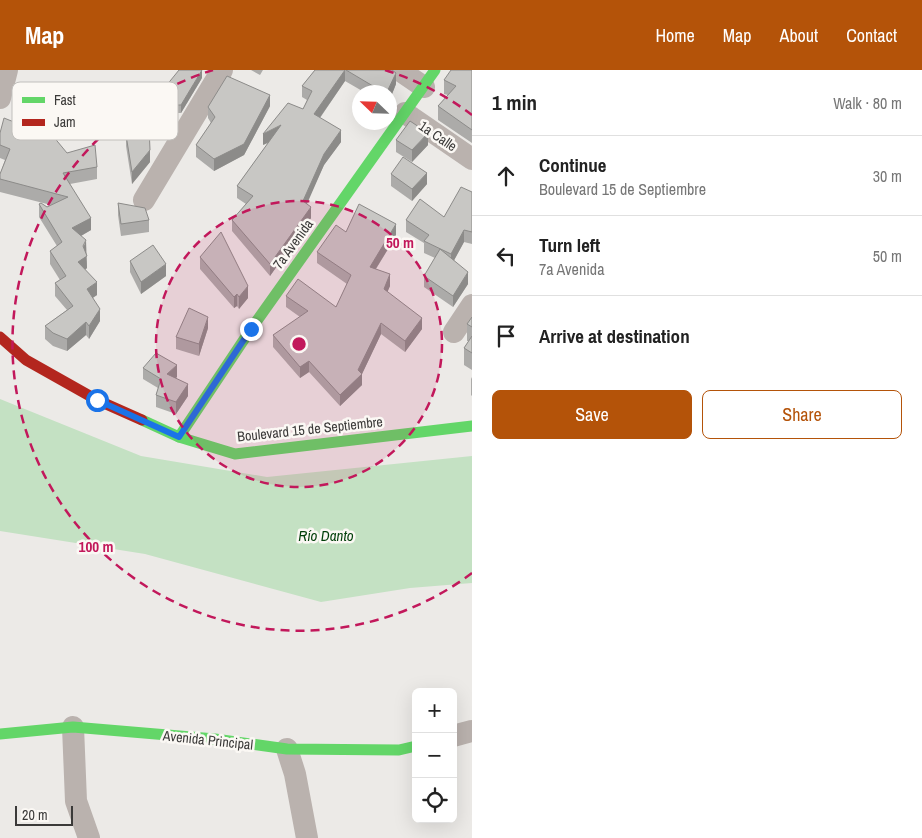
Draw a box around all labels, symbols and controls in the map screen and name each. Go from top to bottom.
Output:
text: Map [25,19,64,51]
text: Home [655,23,695,48]
text: Map [723,23,752,48]
text: About [780,23,818,48]
text: Contact [846,23,897,48]
legend [12,82,178,140]
north arrow [352,85,397,130]
text: 1 min [492,88,537,117]
text: Fast [54,91,76,109]
text: Walk · 80 m [833,92,902,114]
text: Jam [54,113,76,131]
street label: 1a Calle [416,117,460,155]
text: Continue [539,152,607,178]
icon: ahead [492,162,520,190]
text: 30 m [873,165,902,187]
text: Boulevard 15 de Septiembre [539,178,706,200]
street label: 7a Avenida [269,215,317,272]
text: 50 m [386,232,414,253]
text: Turn left [539,232,600,258]
icon: left [492,242,520,270]
text: 50 m [873,245,902,267]
text: 7a Avenida [539,258,604,280]
route end [240,318,263,341]
icon: arrive [492,322,520,350]
text: Arrive at destination [539,323,690,349]
centre of rings [290,335,308,353]
route start [86,389,109,412]
button: Save [492,390,692,439]
button: Share [702,390,902,439]
street label: Boulevard 15 de Septiembre [236,412,384,446]
water label: Río Danto [298,525,354,546]
text: 100 m [79,536,113,557]
map controls [412,688,457,823]
button: + [412,688,457,733]
street label: Avenida Principal [161,726,254,754]
button: − [412,733,457,778]
button: locate [412,778,457,823]
scale bar [15,803,72,826]
text: 20 m [22,806,48,824]

